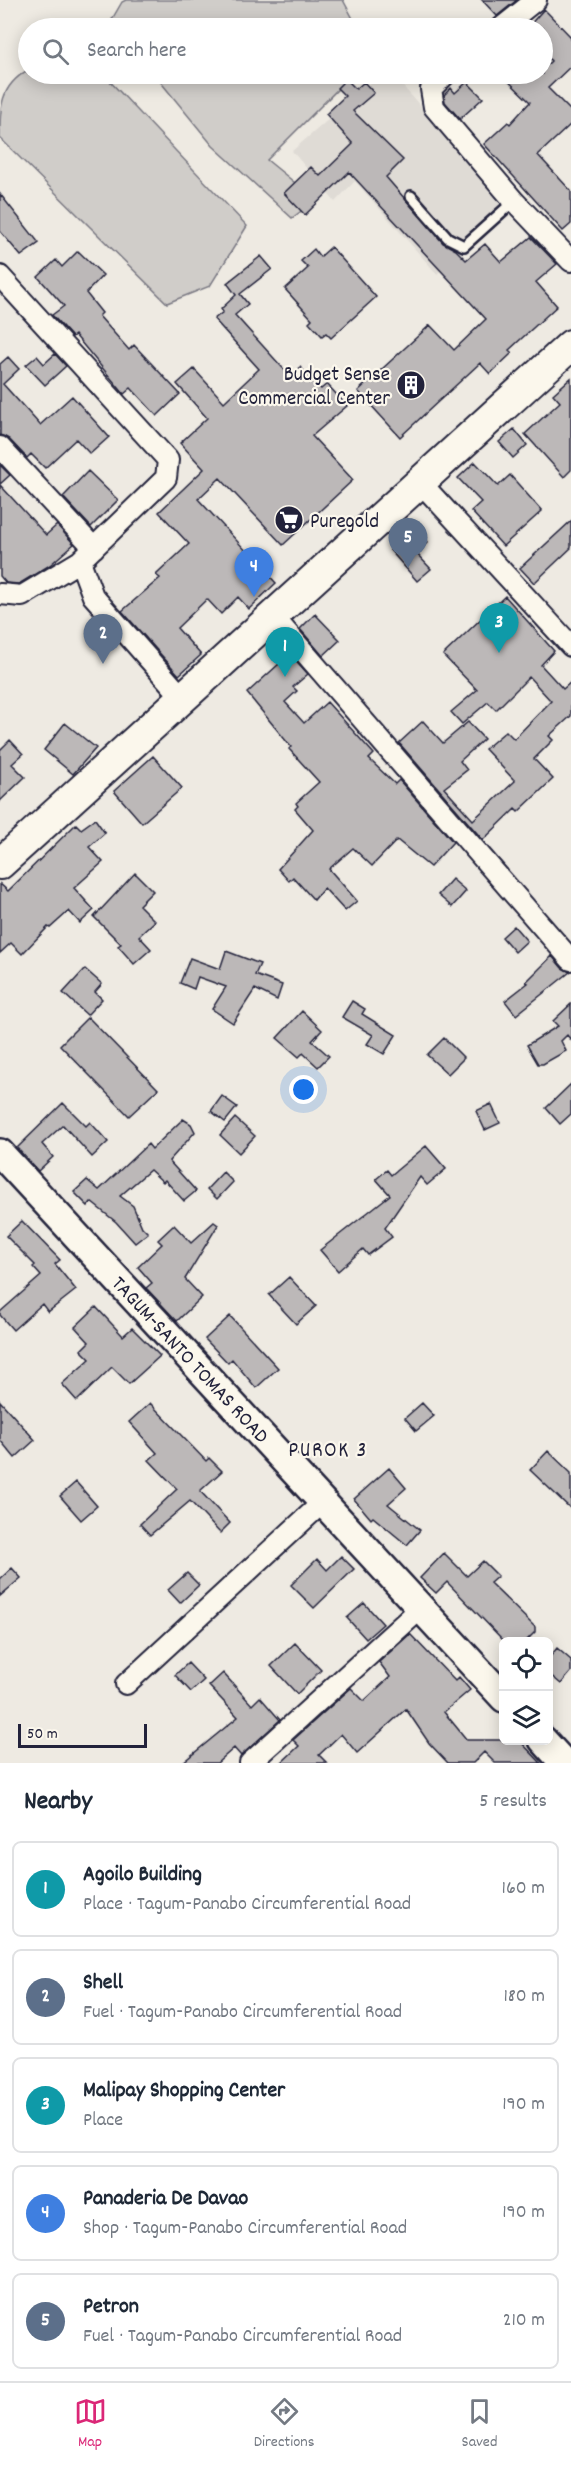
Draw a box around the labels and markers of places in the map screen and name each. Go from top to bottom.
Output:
place label: Budget Sense Commercial Center [238,361,390,415]
building icon: Budget Sense Commercial Center [395,369,427,401]
supermarket icon: Puregold [273,504,305,536]
place label: Puregold [310,508,379,538]
pin: 5 [388,518,428,568]
pin: 4 [234,548,274,597]
pin: 3 [480,604,518,653]
pin: 2 [84,614,122,664]
pin: 1 [266,628,304,677]

